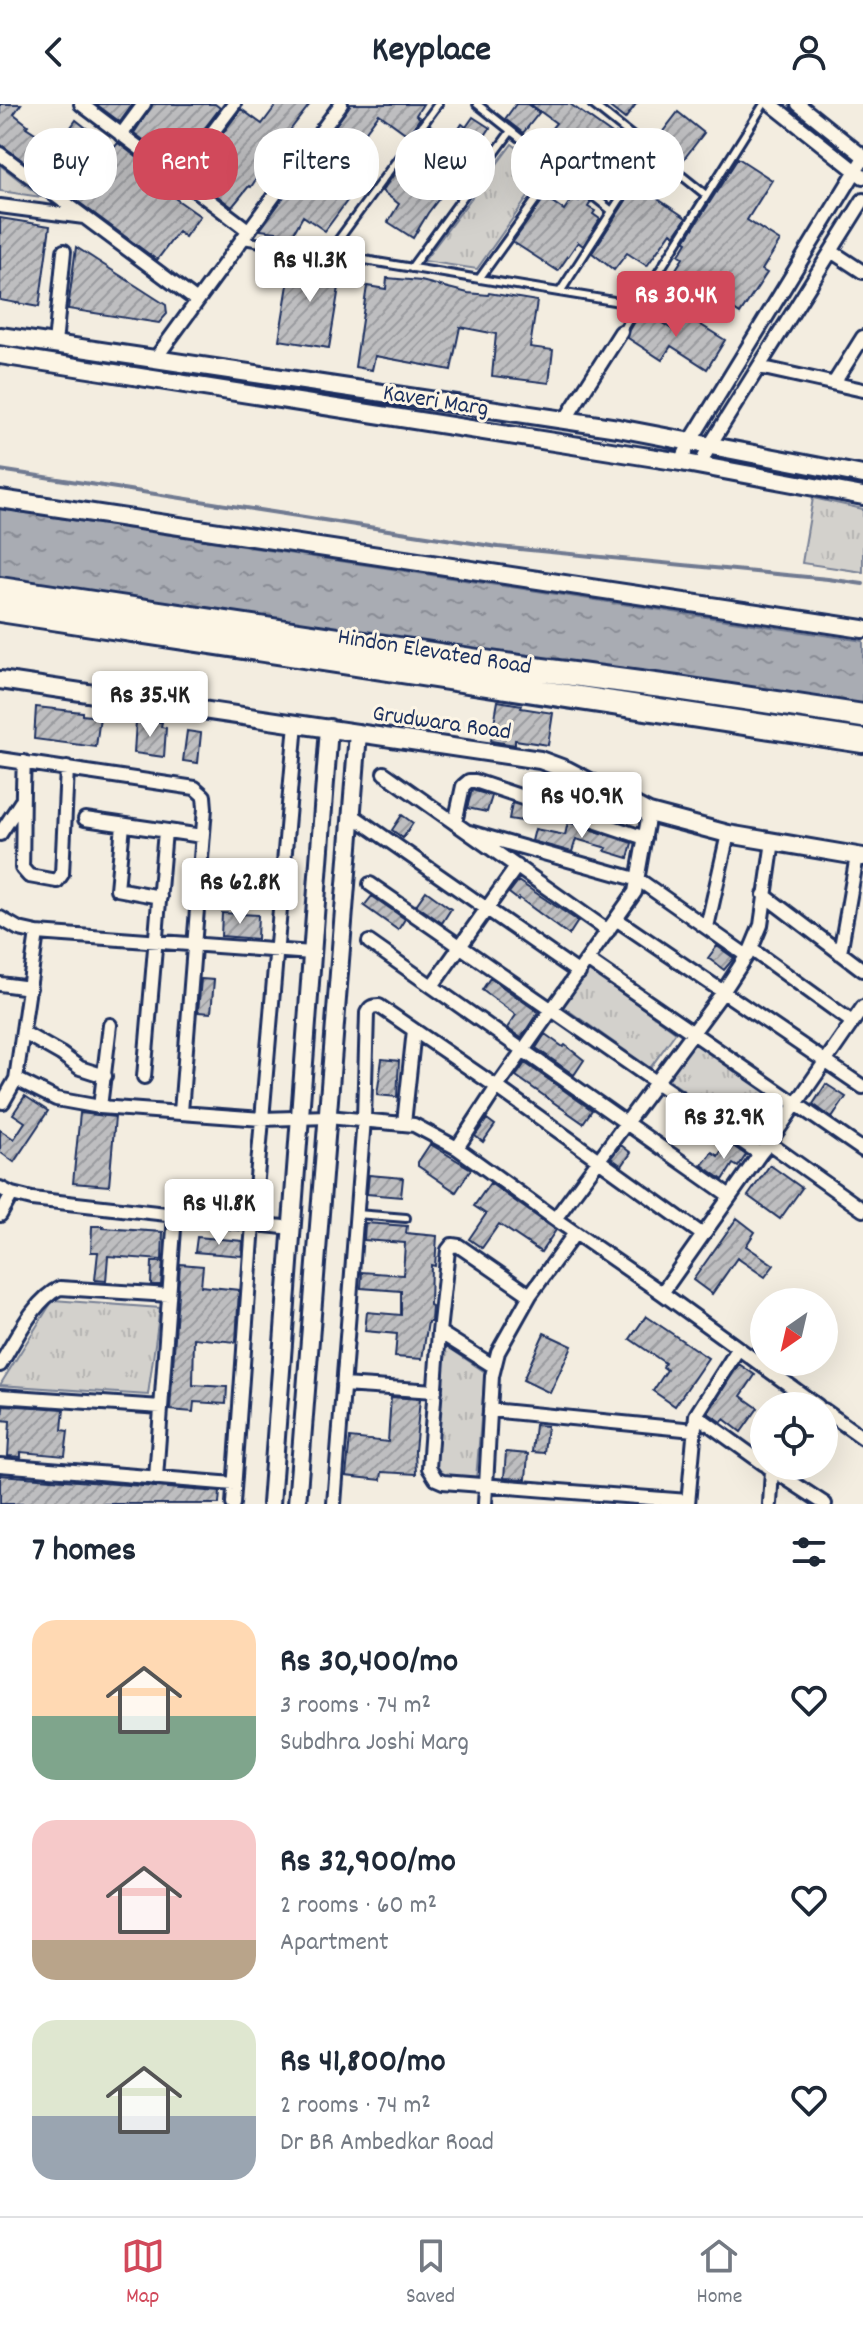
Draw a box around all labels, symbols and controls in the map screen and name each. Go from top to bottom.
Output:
text: Keyplace [372,26,491,78]
icon: back [32,30,76,74]
icon: person [787,30,831,74]
chip: Buy [24,128,117,200]
chip: Rent [133,128,238,200]
chip: Filters [254,128,379,200]
chip: New [395,128,495,200]
chip: Apartment [511,128,684,200]
pin: Rs 41.3K [227,236,393,304]
text: Rs 41.3K [273,243,347,280]
pin: Rs 30.4K [593,271,759,339]
text: Rs 30.4K [635,278,717,315]
street label: Kaveri Marg [380,377,491,427]
street label: Hindon Elevated Road [335,621,534,685]
pin: Rs 35.4K [67,671,233,739]
text: Rs 35.4K [110,678,190,715]
street label: Grudwara Road [370,697,513,751]
pin: Rs 40.9K [499,772,665,840]
text: Rs 40.9K [541,779,623,816]
pin: Rs 62.8K [157,858,323,926]
text: Rs 62.8K [200,865,280,902]
pin: Rs 32.9K [641,1093,807,1161]
text: Rs 32.9K [684,1100,764,1137]
pin: Rs 41.8K [136,1179,302,1247]
text: Rs 41.8K [183,1186,255,1223]
north arrow [750,1288,838,1376]
map controls [750,1288,838,1480]
button: locate [750,1392,838,1480]
text: 7 homes [32,1528,136,1577]
icon: filters [787,1530,831,1574]
text: Rs 30,400/mo [280,1639,458,1688]
icon: home [96,1652,192,1748]
icon: heart [787,1678,831,1722]
text: 3 rooms · 74 m² [280,1688,431,1725]
text: Subdhra Joshi Marg [280,1725,469,1762]
text: Rs 32,900/mo [280,1839,456,1888]
icon: home [96,1852,192,1948]
icon: heart [787,1878,831,1922]
text: 2 rooms · 60 m² [280,1888,437,1925]
text: Apartment [280,1925,389,1962]
text: Rs 41,800/mo [280,2039,446,2088]
icon: home [96,2052,192,2148]
icon: heart [787,2078,831,2122]
text: 2 rooms · 74 m² [280,2088,431,2125]
text: Dr BR Ambedkar Road [280,2125,494,2162]
tab: Map [121,2234,165,2313]
tab: Saved [406,2234,455,2313]
tab: Home [696,2234,742,2313]

